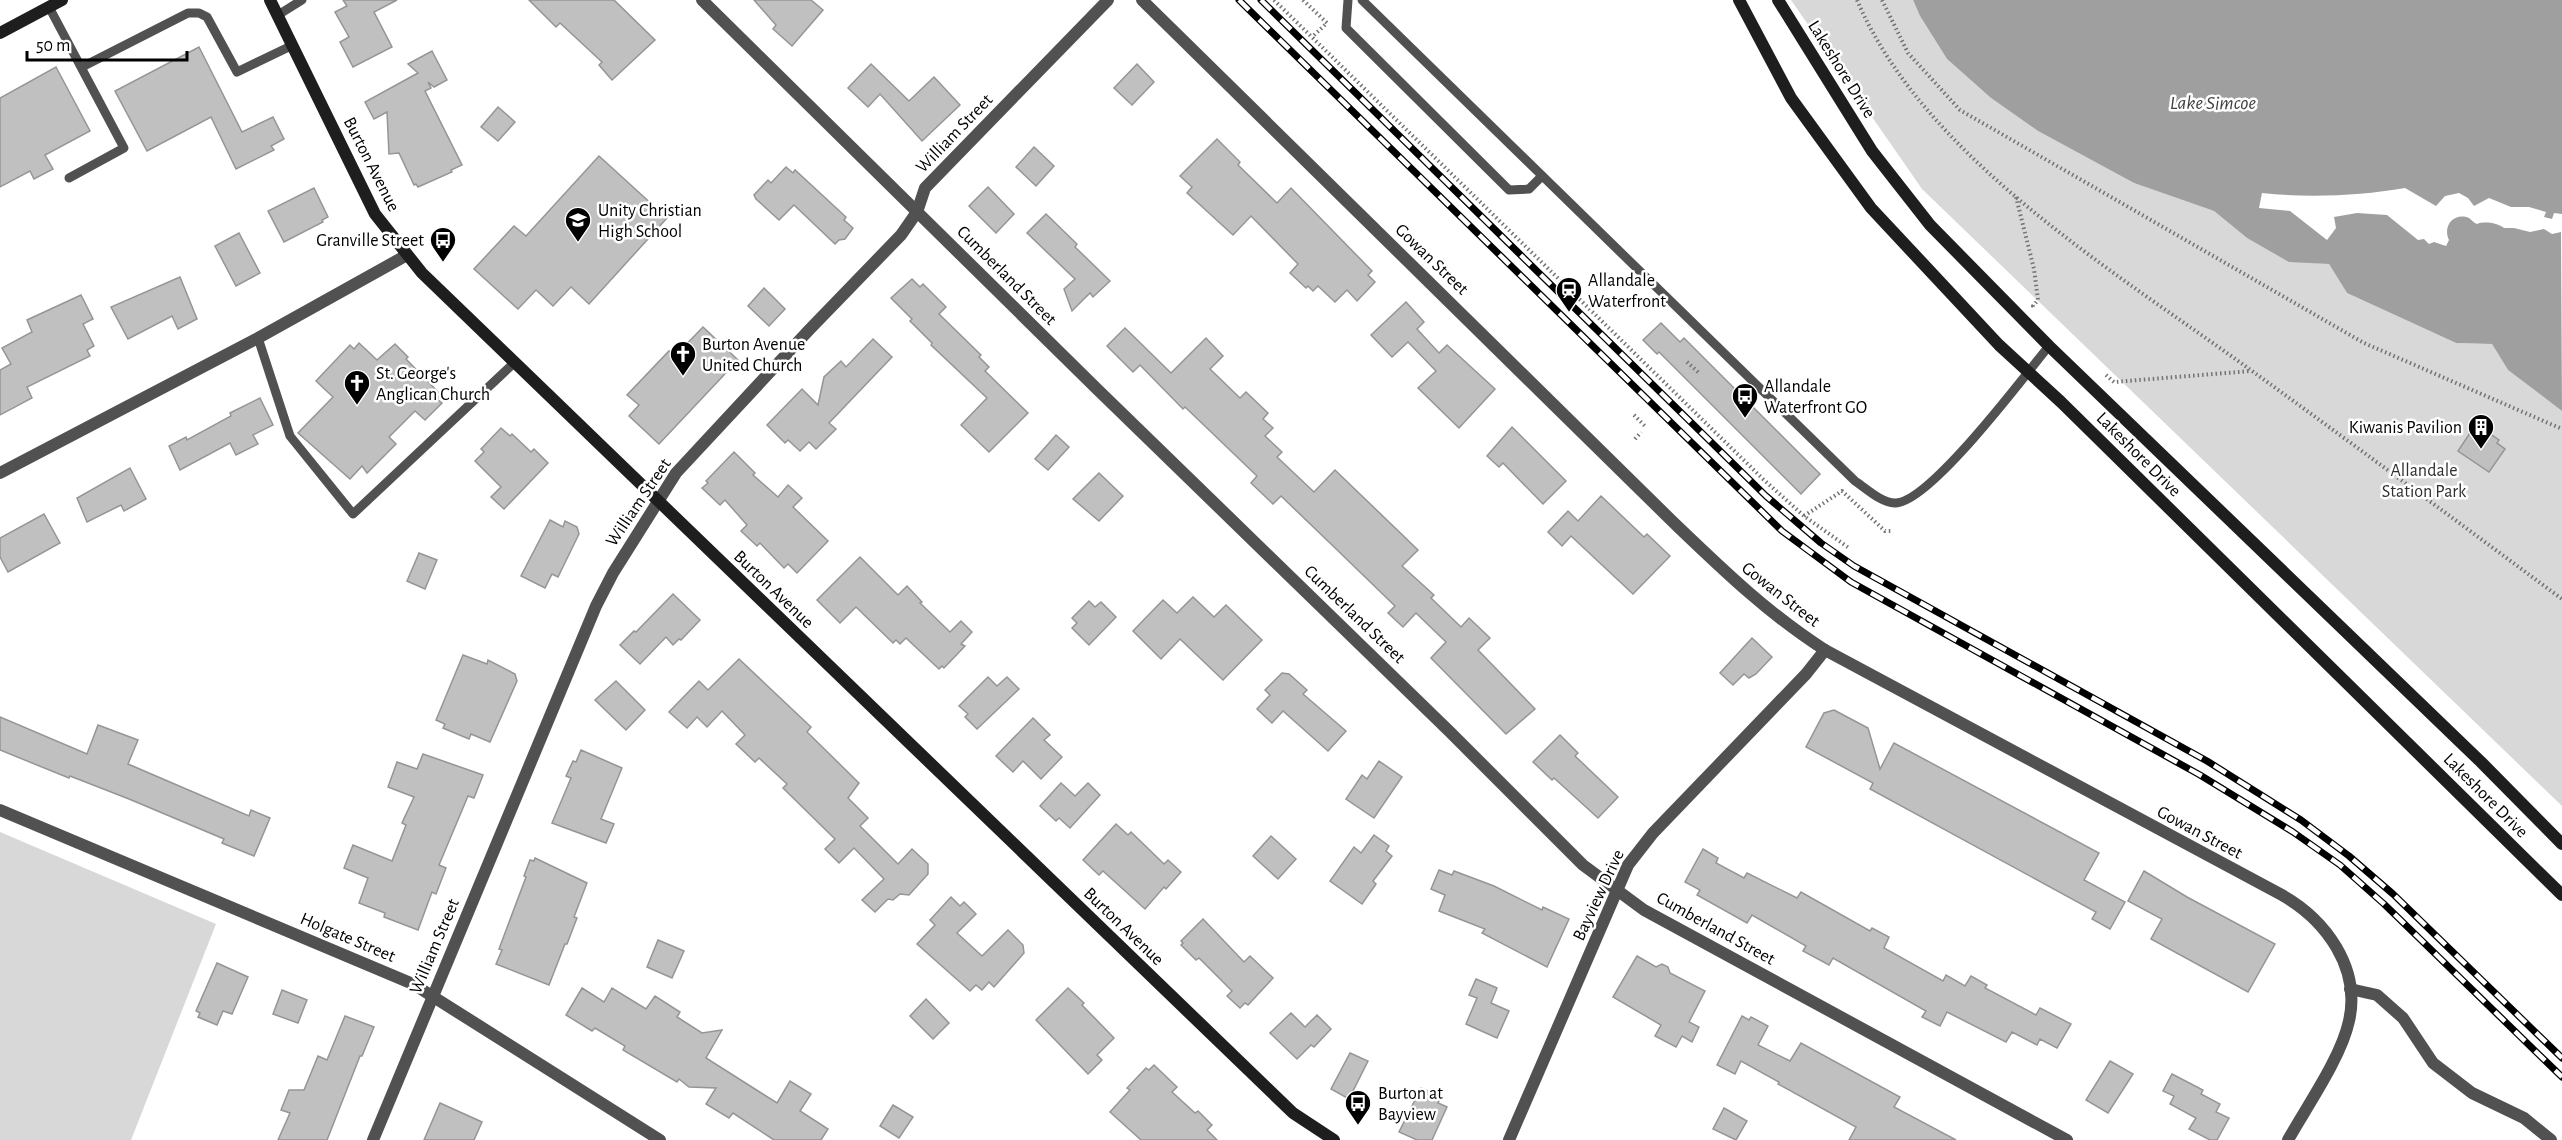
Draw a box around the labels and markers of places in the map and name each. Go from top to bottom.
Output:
place label: Unity Christian High School [598,202,702,241]
school or university icon: Unity Christian High School [563,205,593,243]
bus stop icon: Granville Street [428,225,458,263]
place label: Granville Street [316,232,424,250]
place label: Allandale Waterfront [1588,272,1666,311]
station icon: Allandale Waterfront [1554,275,1584,313]
place label: Burton Avenue United Church [702,336,805,375]
church icon: Burton Avenue United Church [668,339,698,377]
place label: St. George's Anglican Church [376,365,490,404]
church icon: St. George's Anglican Church [342,368,372,406]
place label: Allandale Waterfront GO [1764,378,1867,417]
bus stop icon: Allandale Waterfront GO [1730,381,1760,419]
building icon: Kiwanis Pavilion [2466,412,2496,450]
place label: Kiwanis Pavilion [2349,419,2462,437]
place label: Burton at Bayview [1378,1085,1443,1124]
bus stop icon: Burton at Bayview [1343,1088,1373,1126]

